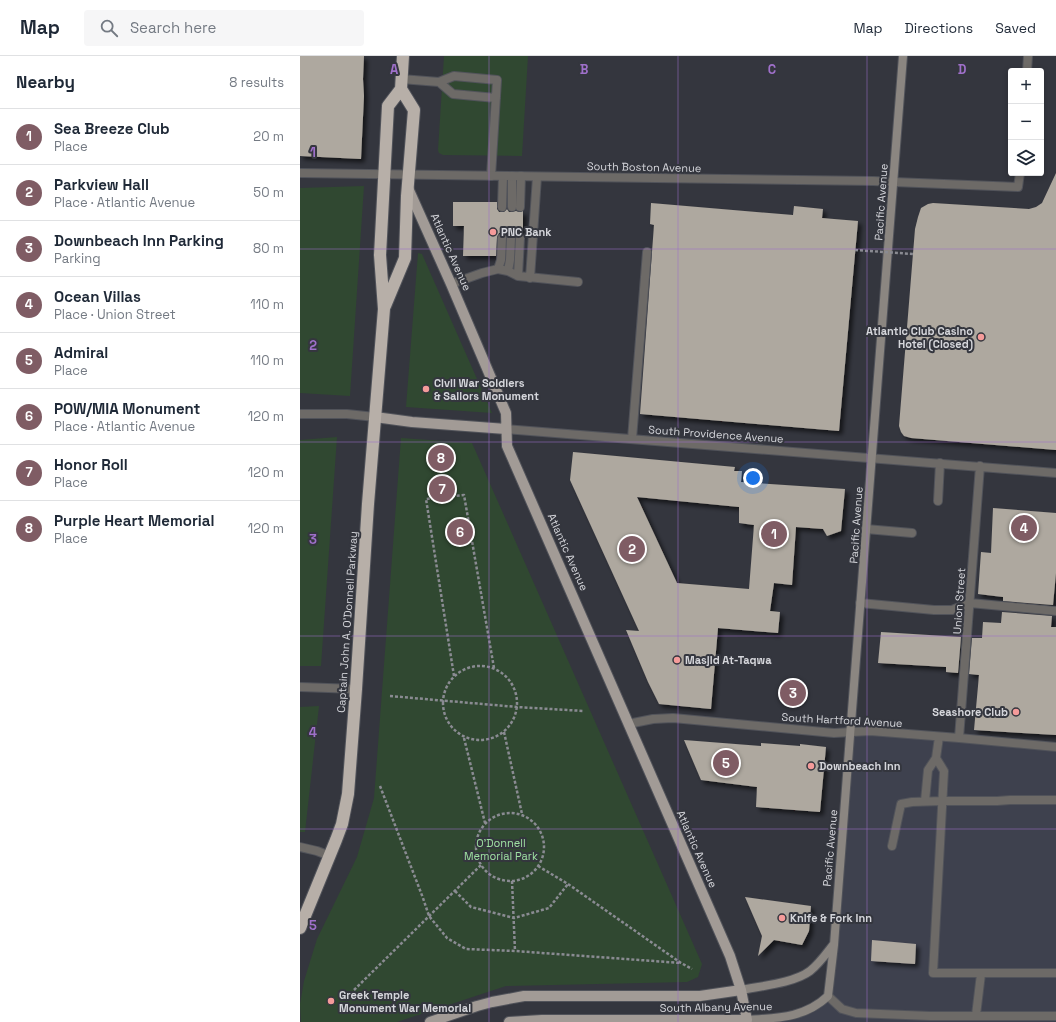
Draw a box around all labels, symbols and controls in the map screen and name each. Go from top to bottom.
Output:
search box [84,10,364,46]
text: Map [20,15,60,40]
icon: search [98,17,120,39]
text: Search here [130,18,216,37]
text: Map [853,19,883,37]
text: Directions [905,19,973,37]
text: Saved [995,19,1036,37]
text: A [390,61,399,78]
text: B [580,61,589,78]
text: C [768,61,776,78]
text: D [958,61,967,78]
map controls [1008,68,1044,176]
button: + [1008,68,1044,104]
text: Nearby [16,71,75,93]
text: 8 results [229,74,284,91]
button: − [1008,104,1044,140]
text: Sea Breeze Club [54,119,170,138]
text: 1 [26,128,32,145]
text: 20 m [253,128,284,145]
text: Place [54,138,88,155]
button: layers [1008,140,1044,176]
text: 1 [310,144,316,161]
street label: South Boston Avenue [587,159,701,175]
street label: Pacific Avenue [871,163,891,241]
text: Parkview Hall [54,175,149,194]
text: 2 [25,184,33,201]
text: 50 m [253,184,284,201]
text: Place · Atlantic Avenue [54,194,195,211]
street label: Atlantic Avenue [428,211,474,293]
place label: PNC Bank [501,225,552,239]
marker: PNC Bank [488,227,498,237]
text: Downbeach Inn Parking [54,231,224,250]
text: 3 [25,240,33,257]
text: 80 m [253,240,284,257]
text: Parking [54,250,101,267]
text: Ocean Villas [54,287,141,306]
text: 4 [25,296,33,313]
text: 110 m [250,296,284,313]
text: Place · Union Street [54,306,176,323]
place label: Atlantic Club Casino Hotel (Closed) [866,324,973,352]
marker: Atlantic Club Casino Hotel (Closed) [976,332,986,342]
text: 2 [309,337,317,354]
text: Admiral [54,343,108,362]
text: 5 [25,352,33,369]
text: 110 m [250,352,284,369]
text: Place [54,362,88,379]
place label: Civil War Soldiers & Sailors Monument [434,376,539,403]
marker: Civil War Soldiers & Sailors Monument [421,384,431,394]
text: POW/MIA Monument [54,399,200,418]
text: 6 [25,408,33,425]
text: 120 m [248,408,284,425]
text: Place · Atlantic Avenue [54,418,195,435]
street label: South Providence Avenue [648,422,784,446]
pin: 8 [428,443,454,473]
text: Honor Roll [54,455,128,474]
text: 7 [25,464,33,481]
text: 120 m [248,464,284,481]
your location [743,468,763,488]
text: Place [54,474,88,491]
pin: 7 [429,474,455,504]
street label: Pacific Avenue [846,486,866,564]
text: Purple Heart Memorial [54,511,215,530]
street label: Atlantic Avenue [545,511,591,593]
pin: 4 [1011,513,1037,543]
pin: 6 [447,517,473,547]
pin: 1 [761,519,787,549]
text: 8 [25,520,33,537]
text: 120 m [248,520,284,537]
text: Place [54,530,88,547]
text: 3 [309,531,317,548]
street label: Captain John A. O'Donnell Parkway [334,531,360,713]
pin: 2 [619,534,645,564]
street label: Union Street [950,567,968,635]
place label: Masjid At-Taqwa [685,653,772,667]
marker: Masjid At-Taqwa [672,655,682,665]
pin: 3 [780,678,806,708]
place label: Seashore Club [932,705,1008,719]
marker: Seashore Club [1011,707,1021,717]
street label: South Hartford Avenue [781,710,903,730]
text: 4 [309,724,317,741]
pin: 5 [713,748,739,778]
place label: Downbeach Inn [819,759,901,773]
marker: Downbeach Inn [806,761,816,771]
street label: Atlantic Avenue [674,808,720,890]
street label: Pacific Avenue [820,809,840,887]
park label: O'Donnell Memorial Park [464,836,538,863]
place label: Knife & Fork Inn [790,911,872,925]
marker: Knife & Fork Inn [777,913,787,923]
text: 5 [309,917,317,934]
place label: Greek Temple Monument War Memorial [339,988,471,1015]
marker: Greek Temple Monument War Memorial [326,996,336,1006]
street label: South Albany Avenue [660,999,772,1015]

